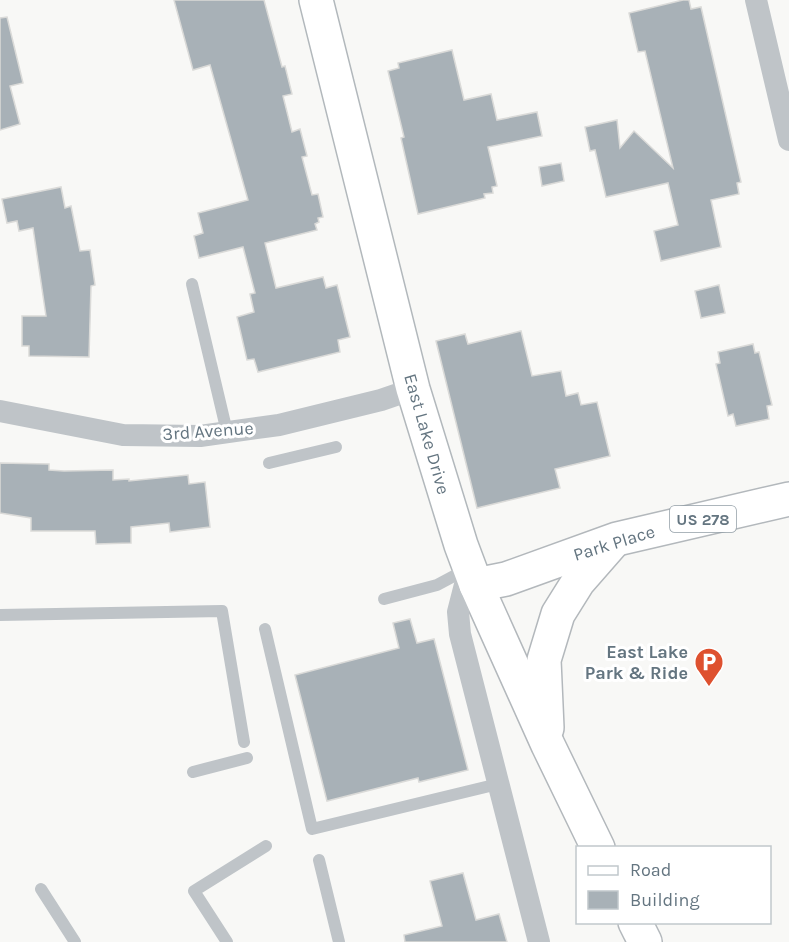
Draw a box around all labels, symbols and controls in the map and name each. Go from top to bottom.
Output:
street label: East Lake Drive [399,371,455,497]
street label: 3rd Avenue [162,417,254,445]
road number: US 278 [670,506,736,532]
street label: Park Place [570,520,658,566]
place label: East Lake Park & Ride [585,641,688,684]
parking icon: East Lake Park & Ride [693,646,725,688]
legend [576,846,771,924]
text: Road [630,859,671,881]
text: Building [630,889,700,911]

